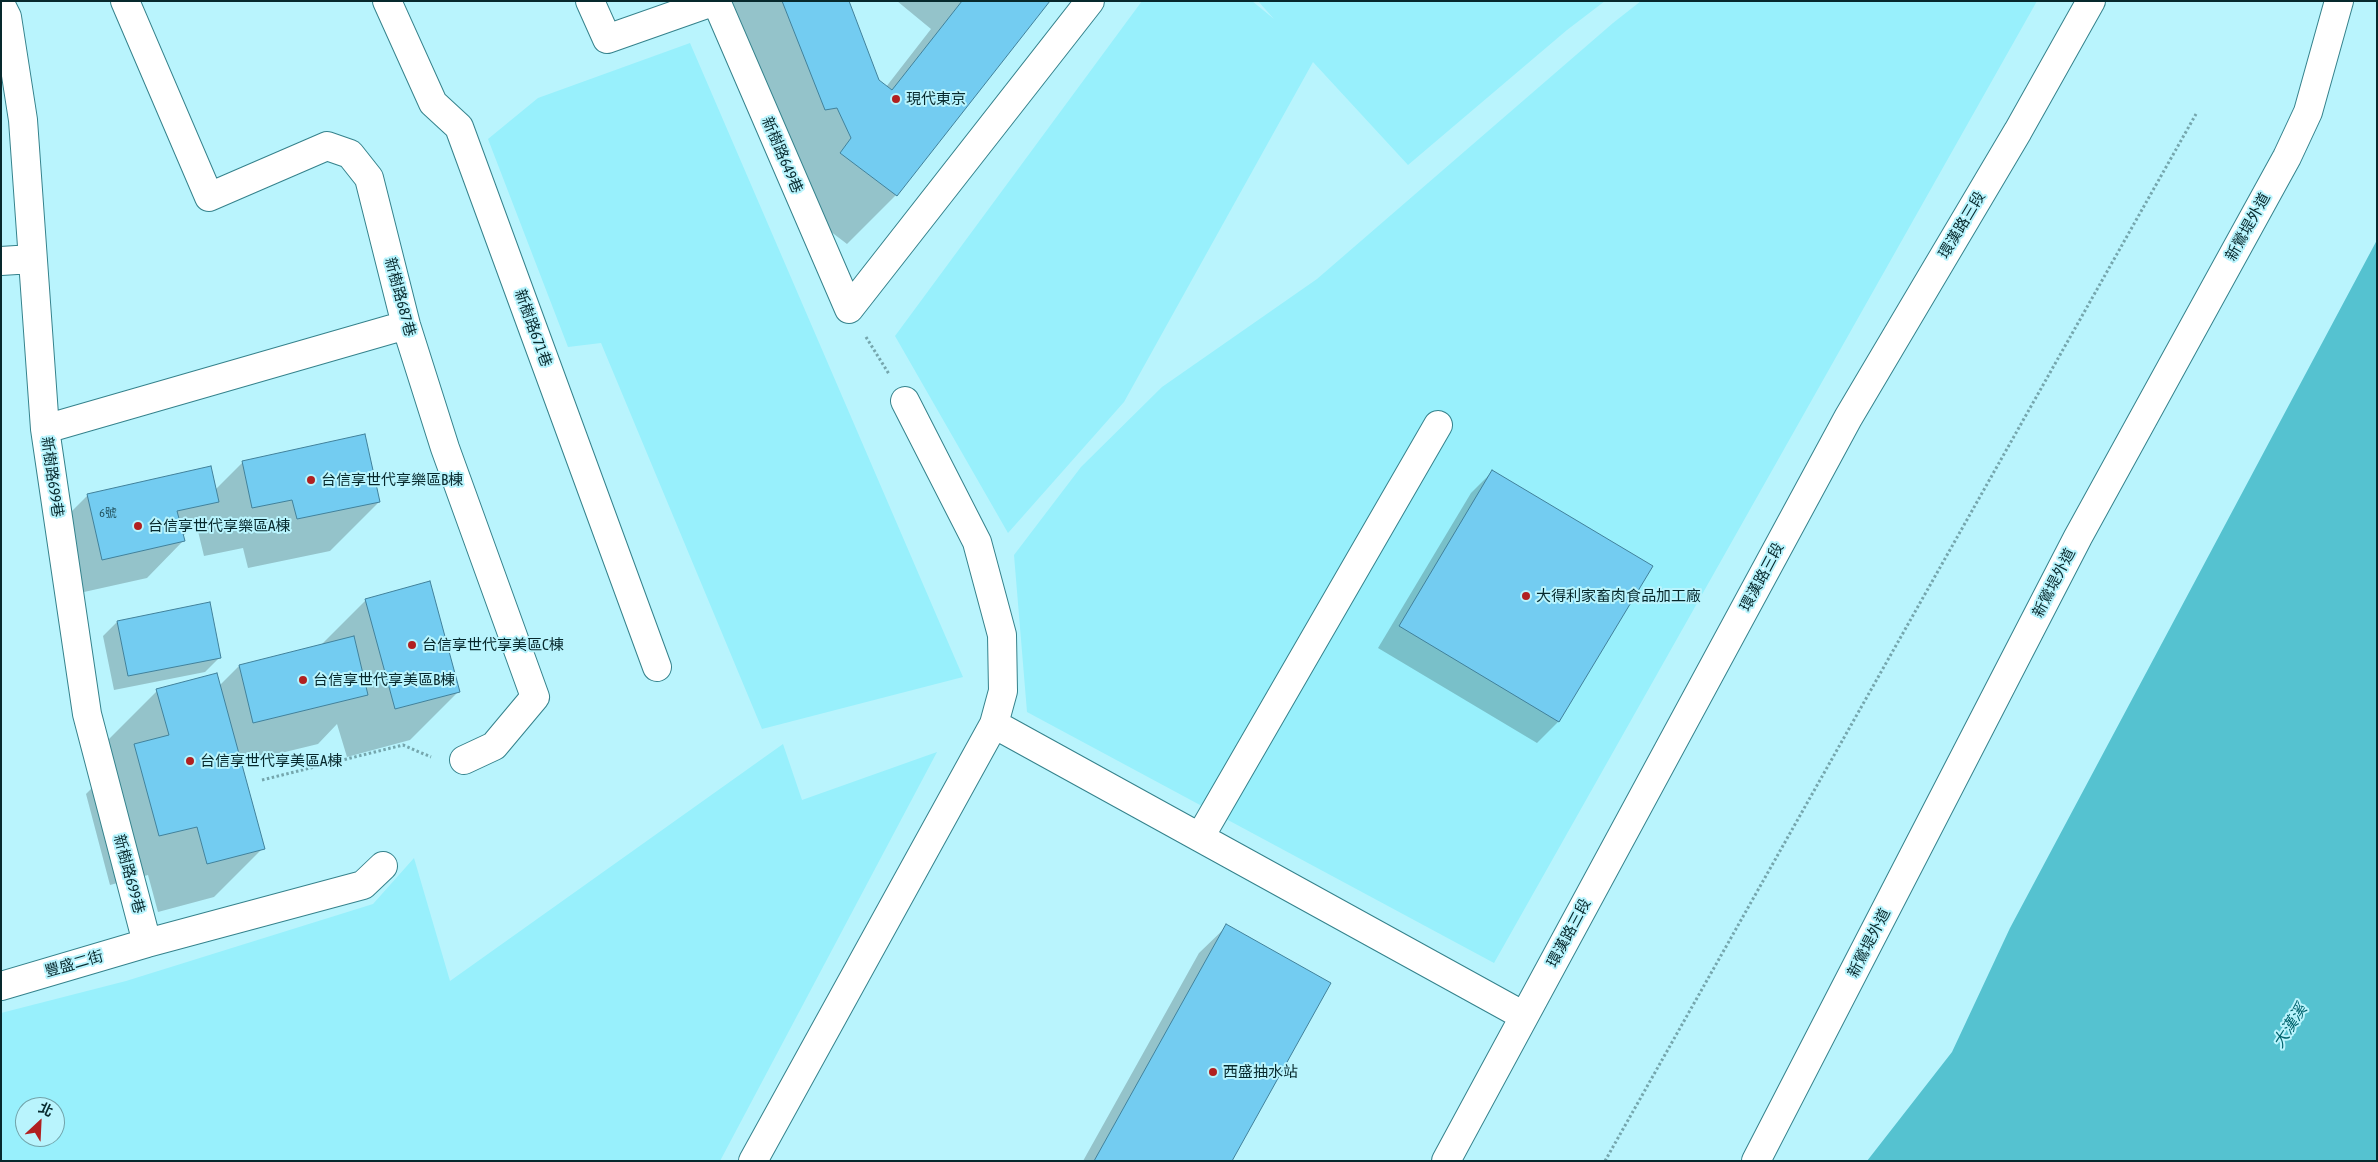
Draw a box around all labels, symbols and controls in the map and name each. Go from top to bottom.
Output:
place label: 現代東京 [906,90,966,108]
marker: 現代東京 [890,93,902,105]
street label: 新樹路649巷 [758,114,806,196]
street label: 環漢路三段 [1935,188,1989,262]
street label: 新鶯堤外道 [2222,190,2274,264]
street label: 新樹路687巷 [381,255,419,339]
street label: 新樹路671巷 [511,287,555,369]
street label: 新樹路699巷 [37,436,67,518]
place label: 台信享世代享樂區B棟 [321,471,463,489]
marker: 台信享世代享樂區B棟 [305,474,317,486]
house number: 6號 [99,506,117,520]
place label: 台信享世代享樂區A棟 [148,517,290,535]
marker: 台信享世代享樂區A棟 [132,520,144,532]
street label: 環漢路三段 [1736,540,1788,614]
street label: 新鶯堤外道 [2029,546,2079,620]
place label: 大得利家畜肉食品加工廠 [1536,587,1701,605]
marker: 大得利家畜肉食品加工廠 [1520,590,1532,602]
place label: 台信享世代享美區C棟 [422,636,564,654]
marker: 台信享世代享美區C棟 [406,639,418,651]
place label: 台信享世代享美區B棟 [313,671,455,689]
marker: 台信享世代享美區B棟 [297,674,309,686]
place label: 台信享世代享美區A棟 [200,752,342,770]
marker: 台信享世代享美區A棟 [184,755,196,767]
street label: 新樹路699巷 [110,832,148,916]
street label: 環漢路三段 [1543,896,1595,970]
street label: 新鶯堤外道 [1844,906,1894,980]
street label: 豐盛二街 [43,947,105,981]
water label: 大漢溪 [2269,1001,2311,1051]
place label: 西盛抽水站 [1223,1063,1298,1081]
marker: 西盛抽水站 [1207,1066,1219,1078]
north arrow [15,1097,65,1147]
text: 北 [36,1099,56,1120]

